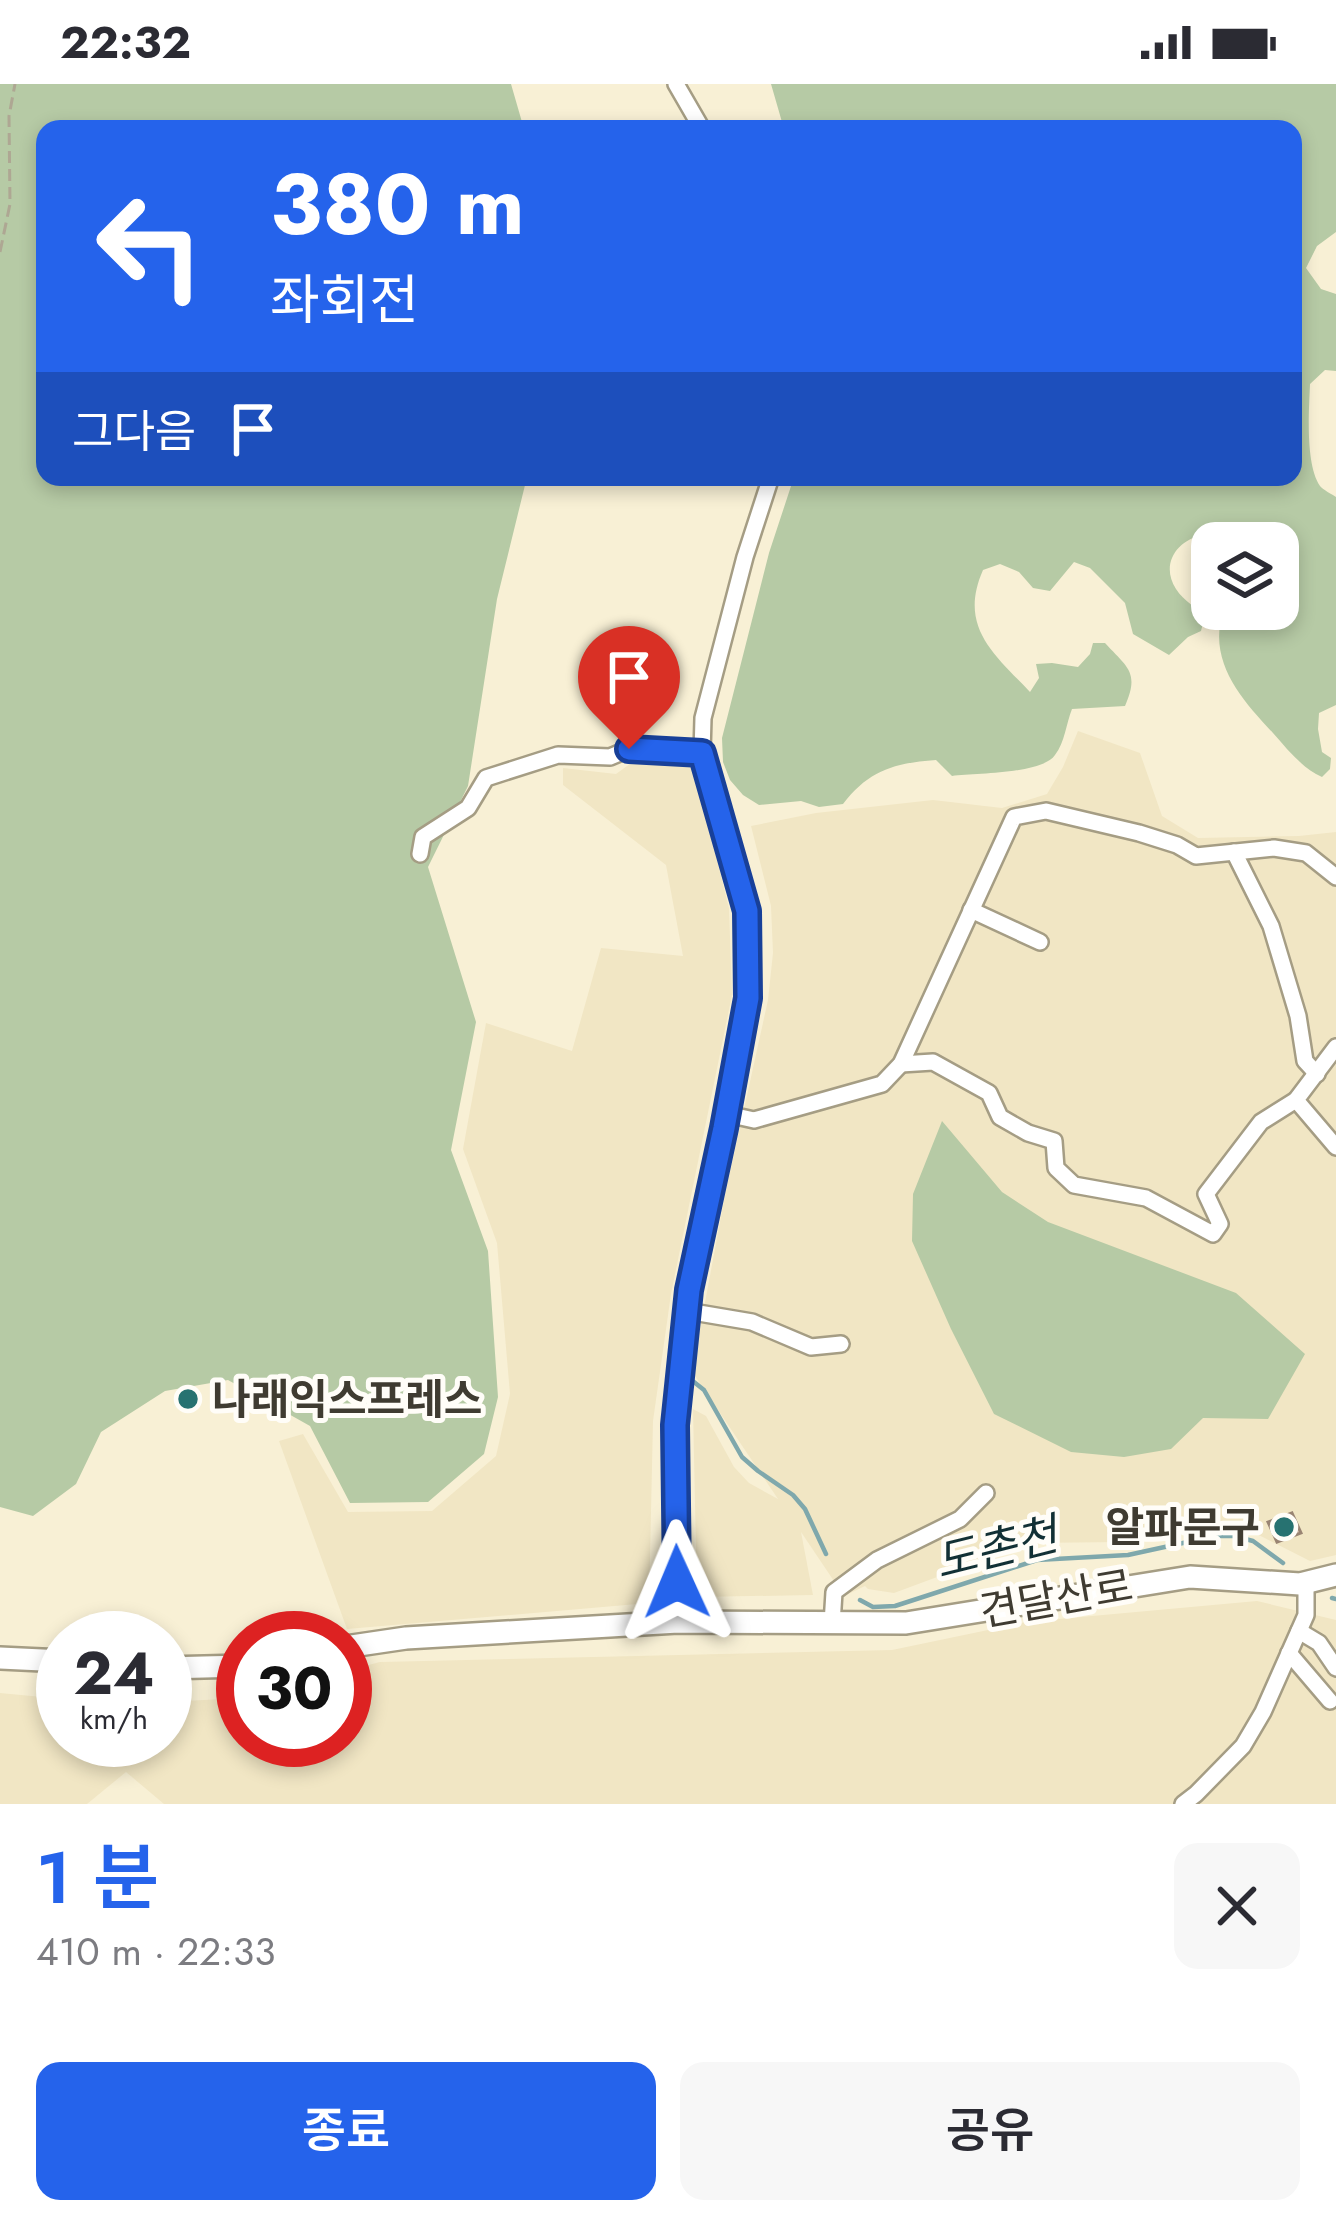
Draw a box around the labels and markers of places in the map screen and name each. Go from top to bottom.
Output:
pin [578,626,680,749]
place label: 나래익스프레스 [212,1369,482,1430]
marker: 나래익스프레스 [175,1386,201,1412]
place label: 알파문구 [1105,1497,1260,1558]
marker: 알파문구 [1271,1514,1297,1540]

